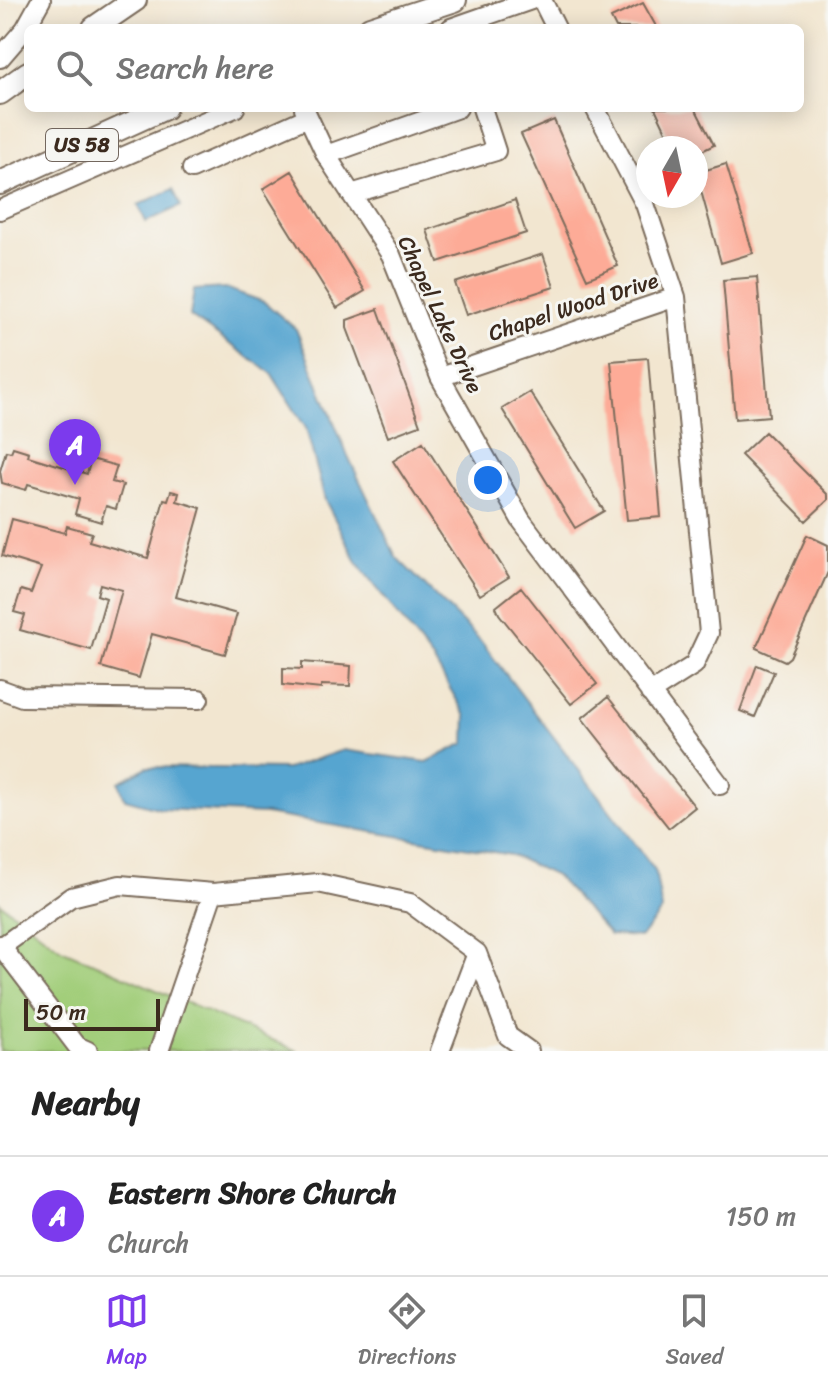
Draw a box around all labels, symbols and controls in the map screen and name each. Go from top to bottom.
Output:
search box [24,24,804,112]
text: Search here [116,41,274,95]
icon: search [52,46,96,90]
road number: US 58 [46,129,118,161]
north arrow [636,136,708,208]
street label: Chapel Lake Drive [387,229,494,400]
street label: Chapel Wood Drive [483,261,664,352]
pin: A [49,419,101,485]
your location [468,460,508,500]
text: 50 m [36,993,86,1032]
scale bar [24,995,160,1031]
text: Nearby [32,1073,140,1133]
text: Eastern Shore Church [108,1166,397,1220]
text: A [49,1193,67,1239]
text: 150 m [726,1193,796,1239]
text: Church [108,1220,189,1266]
tab: Map [105,1289,149,1376]
tab: Directions [358,1289,456,1376]
tab: Saved [665,1289,723,1376]

